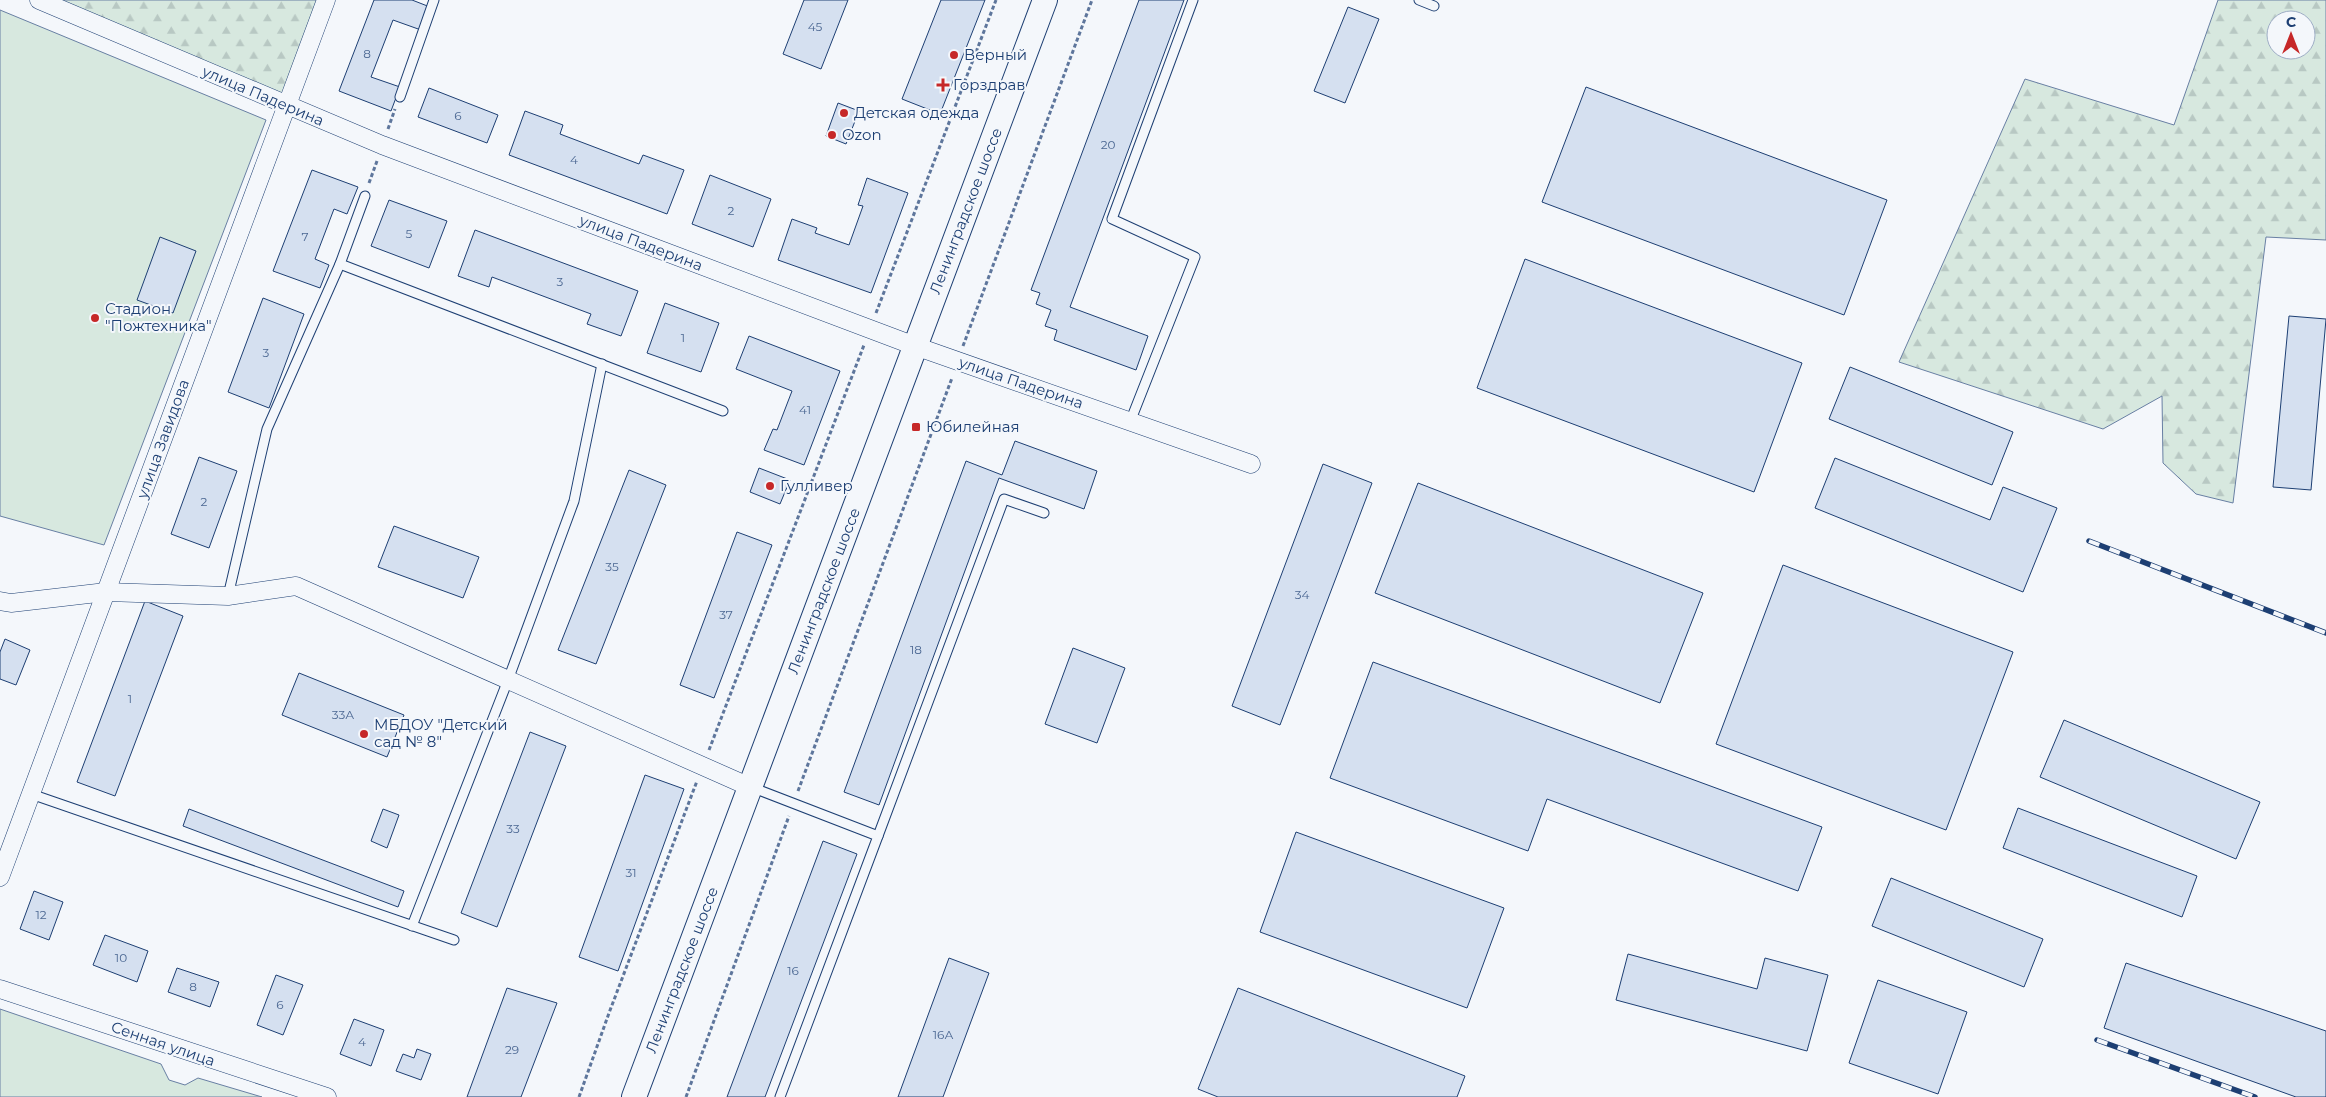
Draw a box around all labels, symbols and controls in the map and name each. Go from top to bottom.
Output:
north arrow [2266,10,2316,60]
text: С [2286,13,2296,31]
house number: 45 [808,19,823,34]
place label: Верный [964,45,1027,64]
house number: 8 [363,46,371,61]
marker: Верный [948,49,960,61]
street label: улица Падерина [199,61,327,130]
place label: Горздрав [953,75,1026,94]
marker: Горздрав [937,79,949,91]
place label: Детская одежда [854,103,979,122]
marker: Детская одежда [838,107,850,119]
house number: 6 [454,108,462,123]
place label: Ozon [842,125,882,144]
street label: Ленинградское шоссе [925,125,1006,297]
marker: Ozon [826,129,838,141]
house number: 20 [1101,137,1115,152]
house number: 4 [570,152,578,167]
house number: 2 [728,203,735,218]
street label: улица Падерина [576,210,705,275]
house number: 5 [406,226,413,241]
house number: 7 [301,229,309,244]
house number: 3 [557,274,564,289]
place label: Стадион "Пожтехника" [105,299,212,335]
marker: Стадион "Пожтехника" [89,312,101,324]
house number: 1 [681,330,685,345]
house number: 3 [263,345,270,360]
street label: улица Падерина [955,352,1086,413]
street label: улица Завидова [132,377,193,502]
house number: 41 [799,402,811,417]
place label: Юбилейная [926,417,1020,436]
marker: Юбилейная [910,421,922,433]
place label: Гулливер [780,476,853,495]
marker: Гулливер [764,480,776,492]
house number: 2 [201,494,208,509]
street label: Ленинградское шоссе [783,505,864,677]
house number: 35 [605,559,619,574]
house number: 34 [1295,587,1309,602]
house number: 37 [719,607,733,622]
house number: 18 [910,642,922,657]
house number: 1 [128,691,132,706]
house number: 33А [332,707,354,722]
place label: МБДОУ "Детский сад № 8" [374,715,508,751]
marker: МБДОУ "Детский сад № 8" [358,728,370,740]
house number: 33 [506,821,520,836]
house number: 31 [625,865,637,880]
street label: Ленинградское шоссе [641,884,722,1056]
house number: 12 [35,907,47,922]
house number: 10 [115,950,127,965]
house number: 16 [787,963,799,978]
house number: 8 [189,979,197,994]
house number: 6 [276,997,284,1012]
street label: Сенная улица [109,1017,218,1070]
house number: 16А [933,1027,953,1042]
house number: 4 [358,1034,366,1049]
house number: 29 [505,1042,519,1057]

